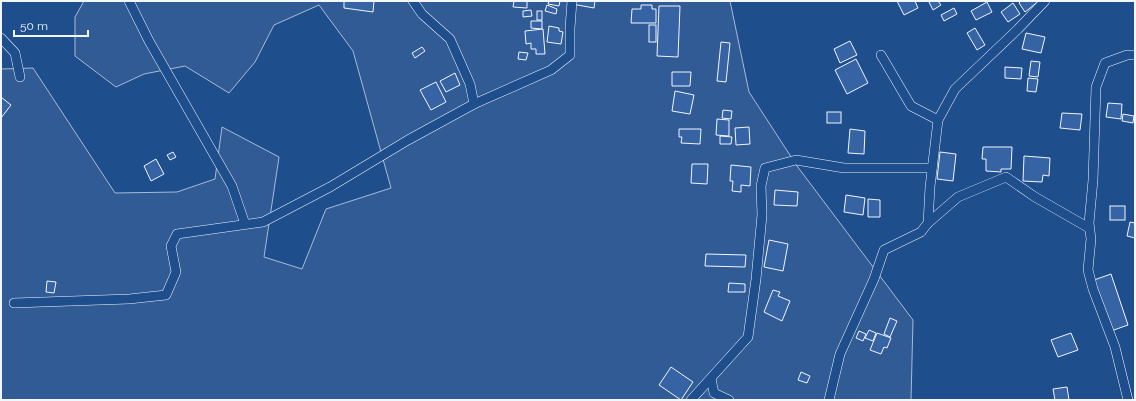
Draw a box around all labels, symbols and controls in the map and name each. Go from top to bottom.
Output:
scale bar [14,12,88,38]
text: 50 m [20,19,48,33]

